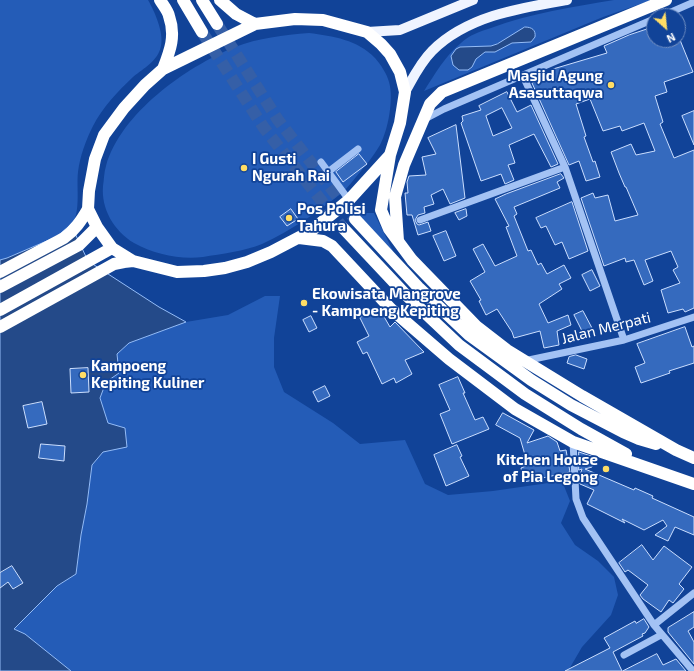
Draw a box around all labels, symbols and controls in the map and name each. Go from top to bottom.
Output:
north arrow [646,8,686,48]
text: N [665,31,678,46]
place label: Masjid Agung Asasuttaqwa [507,67,603,102]
marker: Masjid Agung Asasuttaqwa [606,80,616,90]
place label: I Gusti Ngurah Rai [252,150,330,185]
marker: I Gusti Ngurah Rai [239,163,249,173]
place label: Pos Polisi Tahura [297,200,366,235]
marker: Pos Polisi Tahura [284,213,294,223]
place label: Ekowisata Mangrove - Kampoeng Kepiting [312,285,461,320]
marker: Ekowisata Mangrove - Kampoeng Kepiting [299,298,309,308]
street label: Jalan Merpati [559,308,653,348]
place label: Kampoeng Kepiting Kuliner [91,357,204,392]
marker: Kampoeng Kepiting Kuliner [78,370,88,380]
place label: Kitchen House of Pia Legong [496,451,598,486]
marker: Kitchen House of Pia Legong [601,464,611,474]

